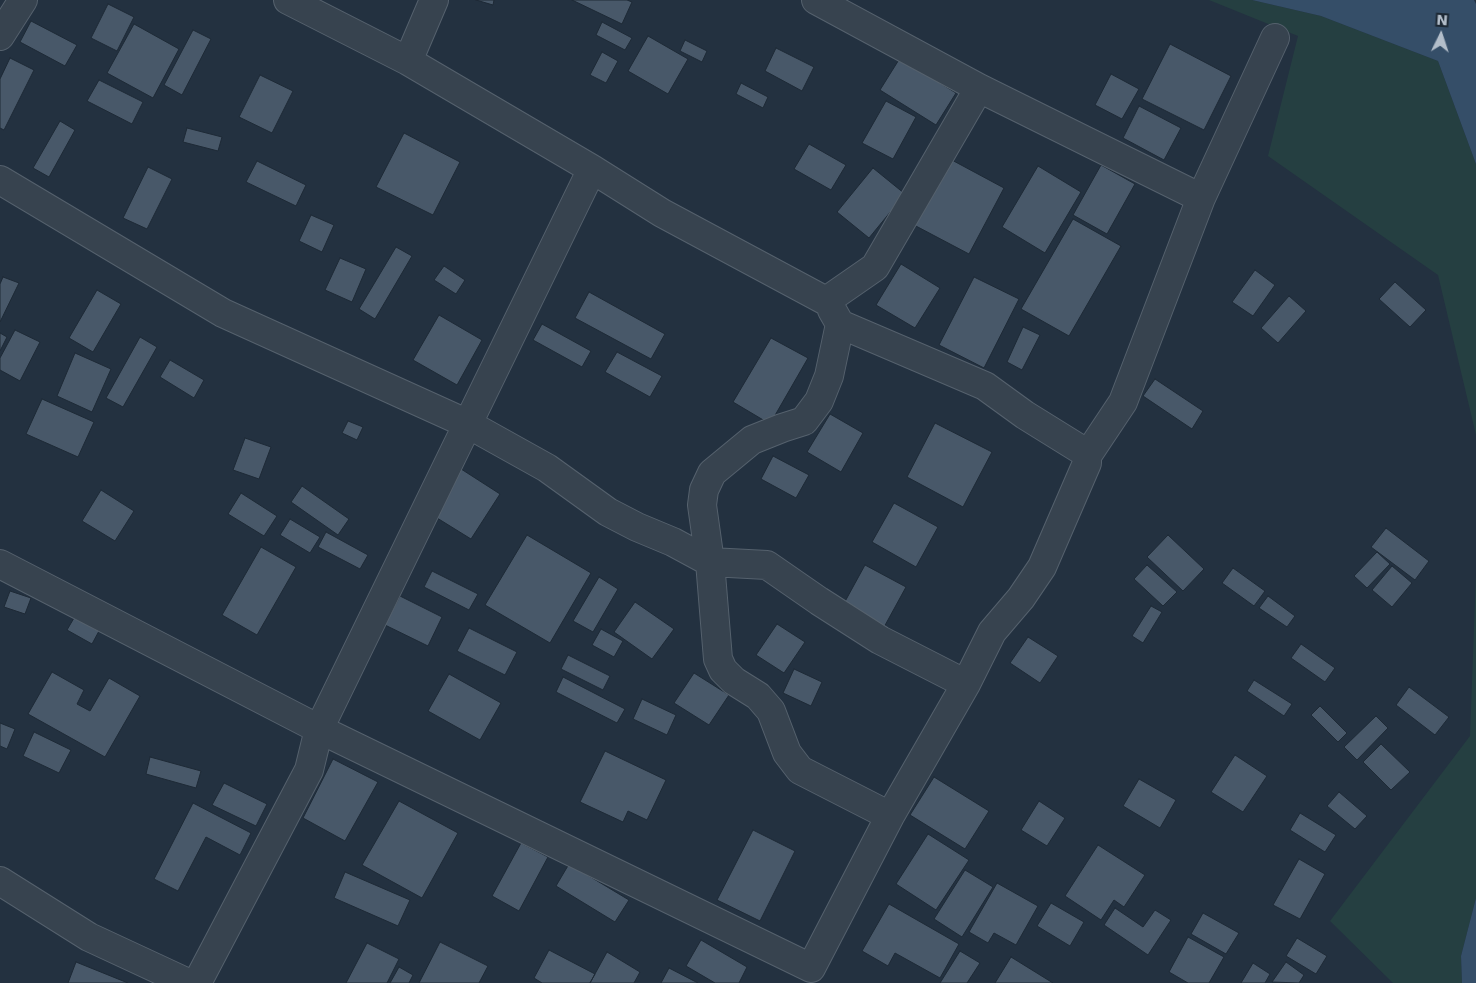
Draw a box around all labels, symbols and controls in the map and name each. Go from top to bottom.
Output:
north arrow [1416,10,1466,60]
text: N [1436,12,1448,28]

